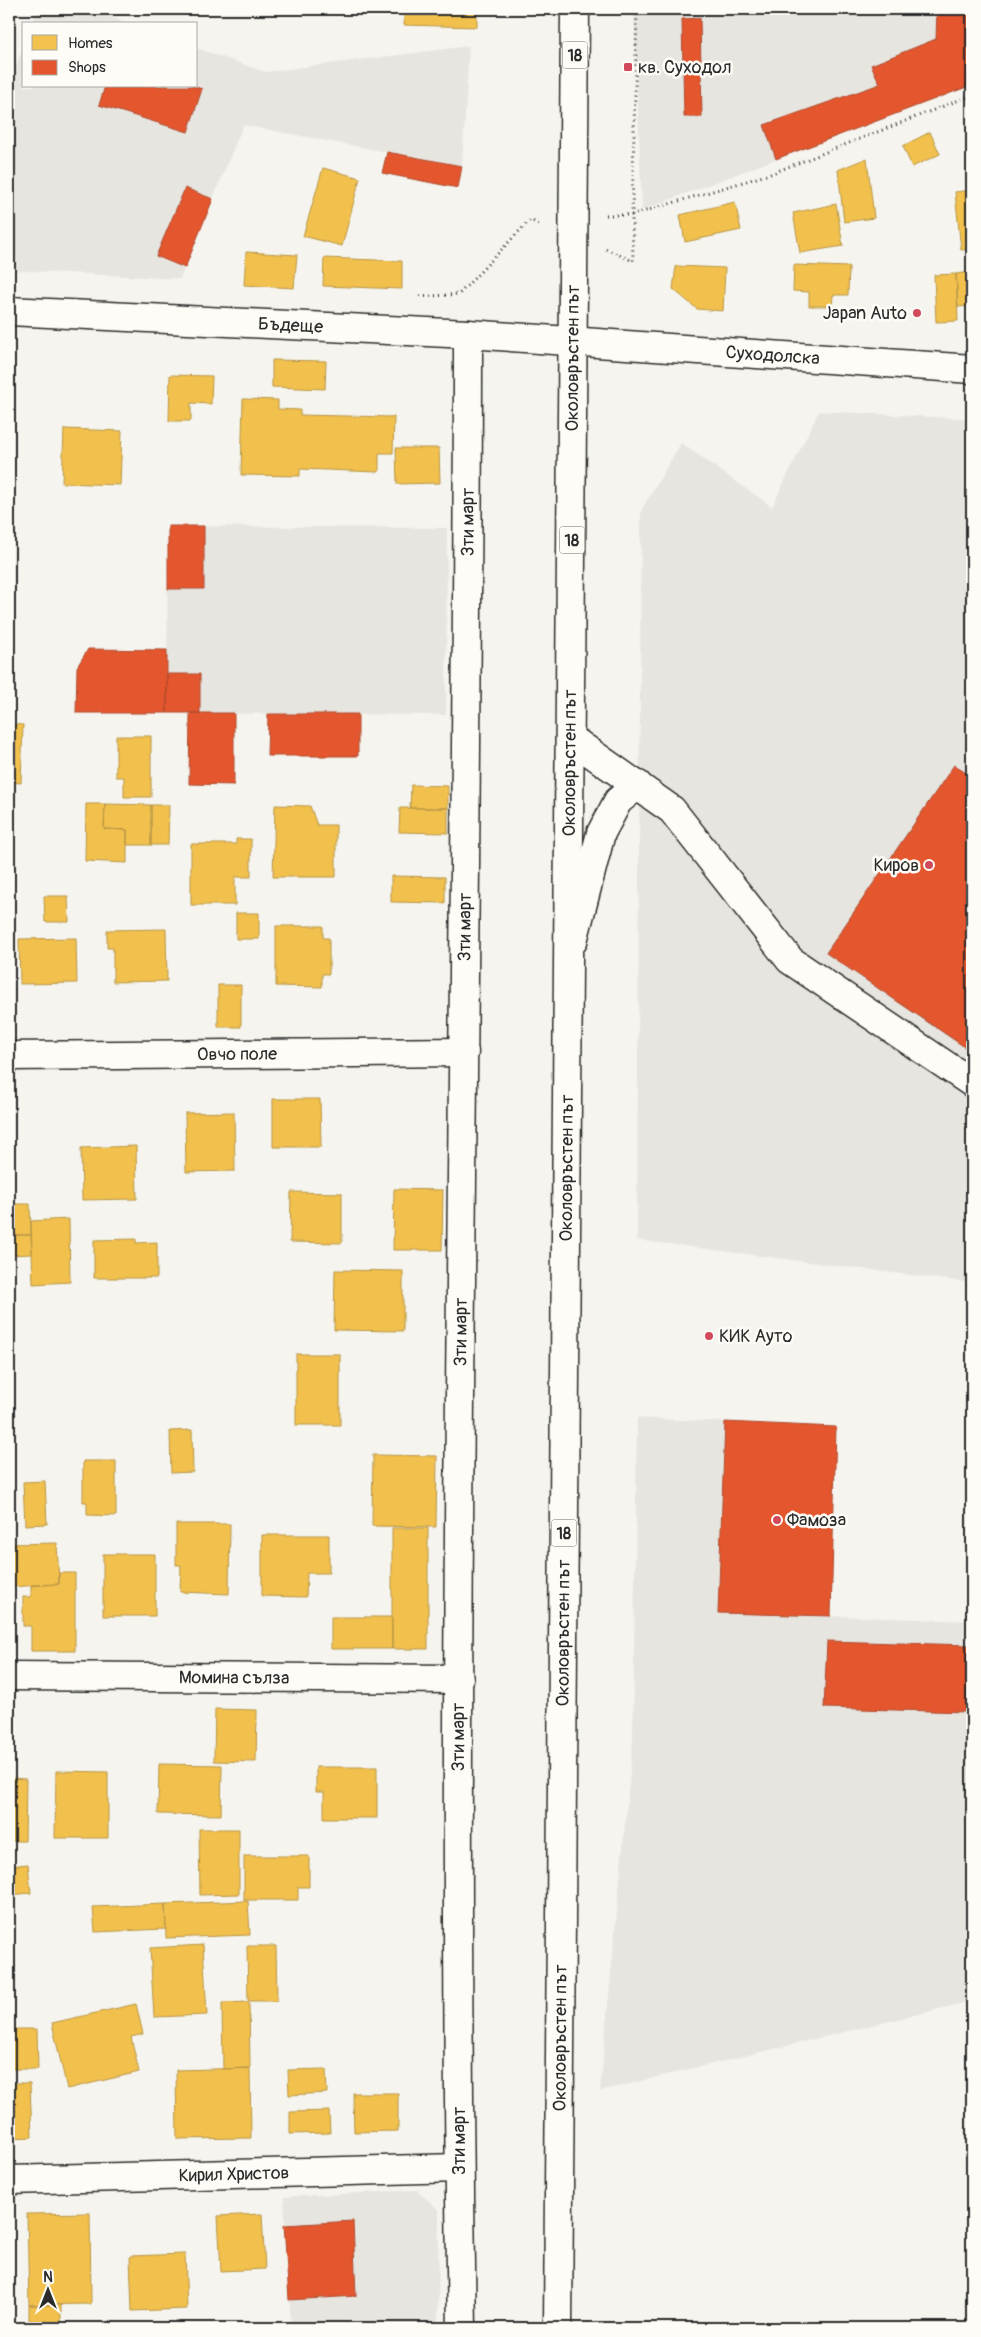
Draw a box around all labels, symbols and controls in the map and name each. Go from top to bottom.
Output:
legend [22,22,198,88]
text: Homes [68,34,113,53]
road number: 18 [562,42,588,68]
place label: кв. Суходол [638,56,731,79]
text: Shops [68,58,106,77]
marker: кв. Суходол [622,61,634,73]
street label: Околовръстен път [561,284,585,432]
place label: Japan Auto [823,302,907,325]
marker: Japan Auto [911,307,923,319]
street label: Бъдеще [258,312,324,339]
street label: Суходолска [725,341,820,370]
street label: 3ти март [456,488,480,557]
road number: 18 [560,526,584,554]
street label: Околовръстен път [558,689,582,837]
place label: Киров [874,854,919,877]
marker: Киров [923,859,935,871]
street label: 3ти март [453,893,477,962]
street label: Овчо поле [197,1043,277,1066]
street label: Околовръстен път [555,1094,579,1242]
street label: 3ти март [449,1298,473,1367]
place label: КИК Ауто [719,1325,793,1348]
marker: КИК Ауто [703,1330,715,1342]
place label: Фамоза [787,1509,846,1532]
marker: Фамоза [771,1514,783,1526]
road number: 18 [552,1520,576,1546]
street label: Околовръстен път [552,1559,576,1707]
street label: Момина сълза [179,1666,289,1690]
street label: 3ти март [447,1703,470,1771]
street label: Околовръстен път [549,1964,573,2112]
street label: 3ти март [448,2107,471,2175]
street label: Кирил Христов [178,2162,290,2187]
north arrow [22,2264,72,2314]
text: N [43,2269,53,2286]

